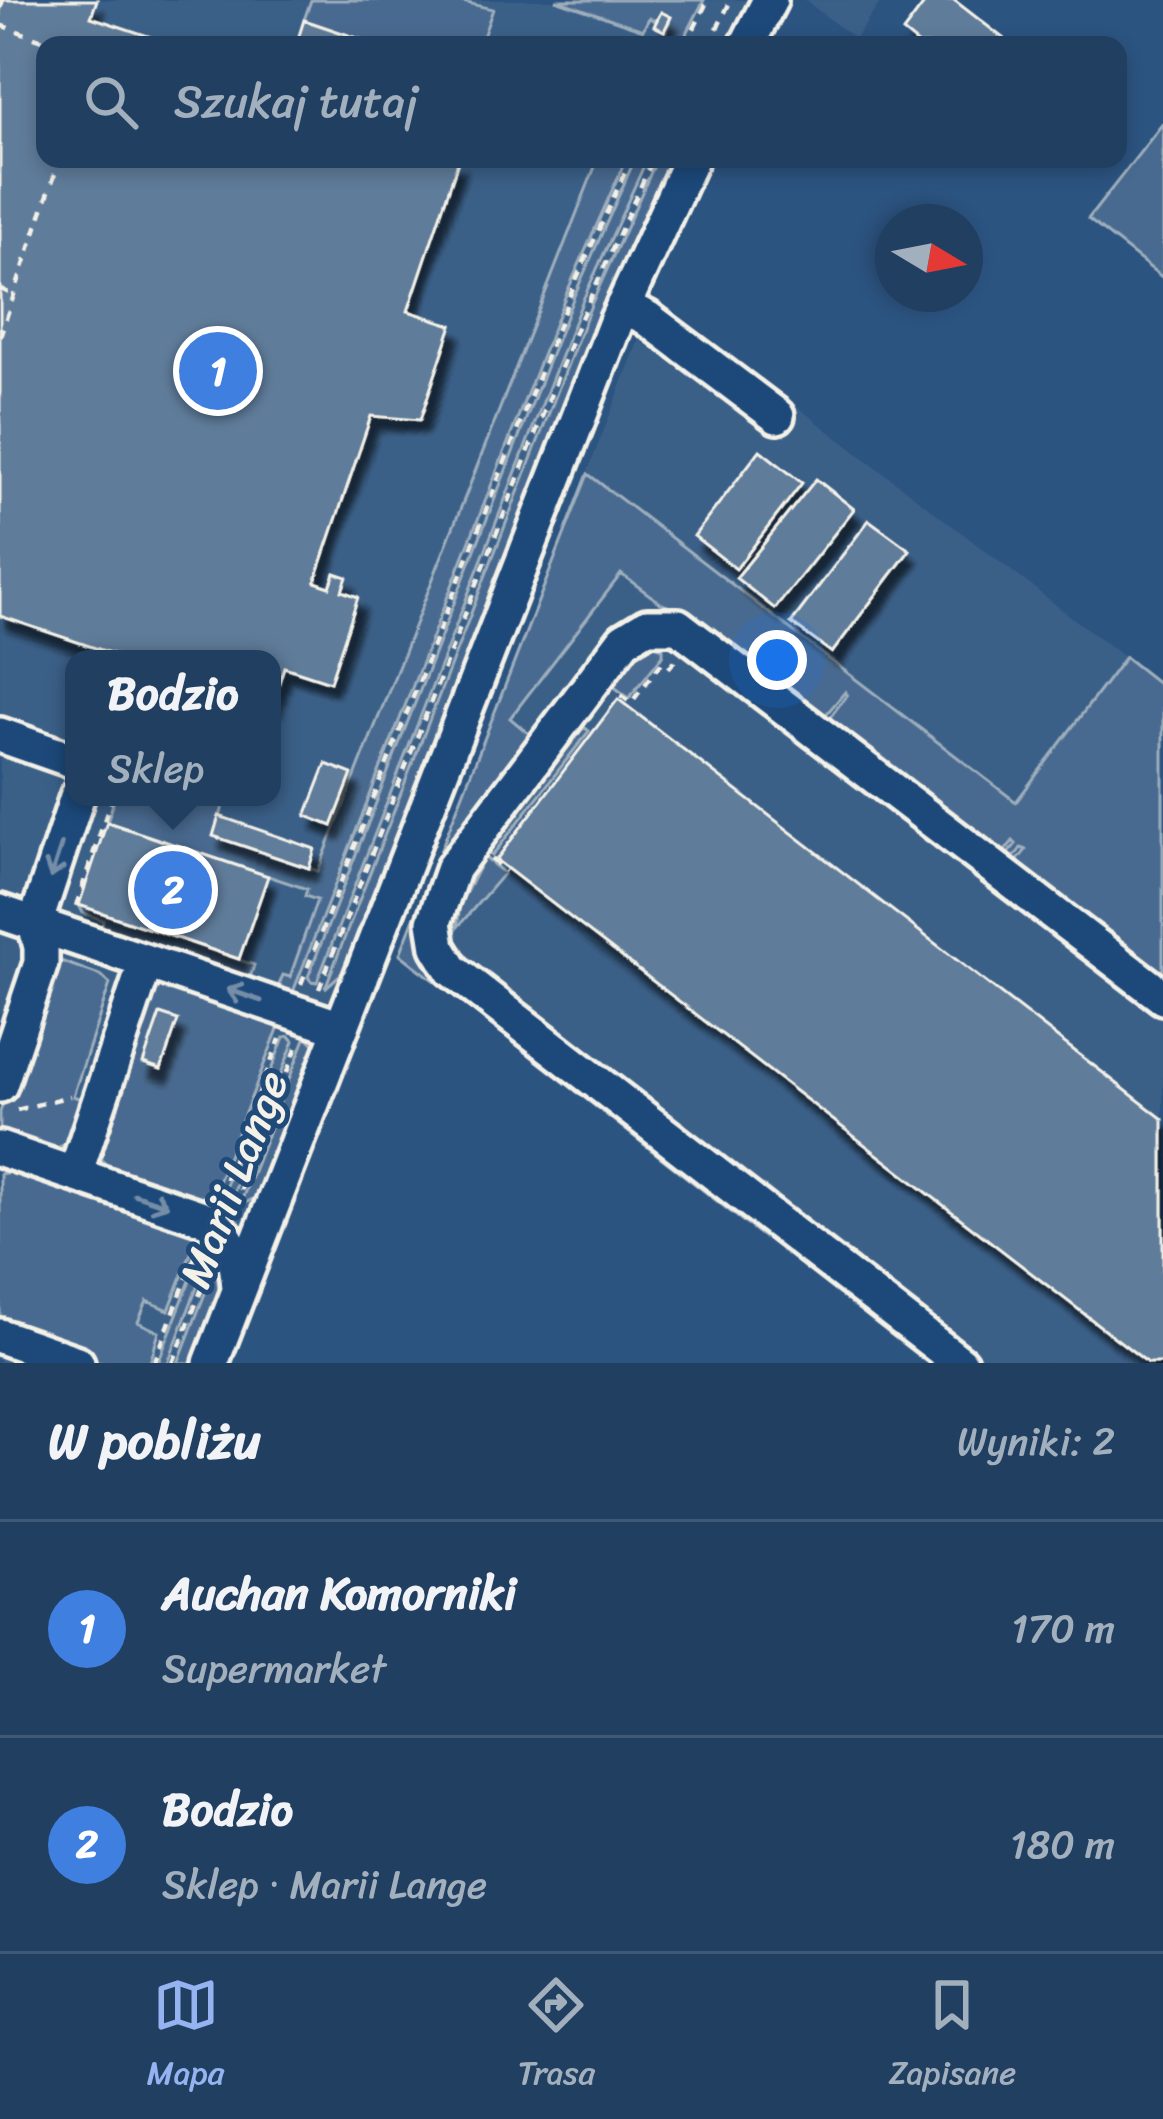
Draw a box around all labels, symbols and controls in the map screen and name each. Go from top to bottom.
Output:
search box [36,36,1127,168]
text: Szukaj tutaj [174,62,418,142]
icon: search [78,69,144,135]
north arrow [875,204,983,312]
pin: 1 [179,326,257,416]
your location [747,630,807,690]
popup [65,650,281,806]
text: Bodzio [107,654,239,734]
text: Sklep [107,734,204,803]
one-way arrow [44,842,65,879]
pin: 2 [134,845,212,935]
one-way arrow [226,983,263,1004]
street label: Marii Lange [156,1058,312,1300]
one-way arrow [132,1191,169,1212]
text: W pobliżu [48,1396,261,1486]
text: Wyniki: 2 [957,1407,1115,1476]
text: Auchan Komorniki [162,1554,516,1634]
text: 1 [79,1594,95,1663]
text: 170 m [1011,1594,1115,1663]
text: Supermarket [162,1634,386,1703]
text: Bodzio [162,1770,293,1850]
text: 2 [76,1810,98,1879]
text: 180 m [1010,1810,1115,1879]
text: Sklep · Marii Lange [162,1850,487,1919]
tab: Mapa [147,1972,224,2102]
tab: Trasa [518,1972,595,2102]
tab: Zapisane [889,1972,1016,2102]

